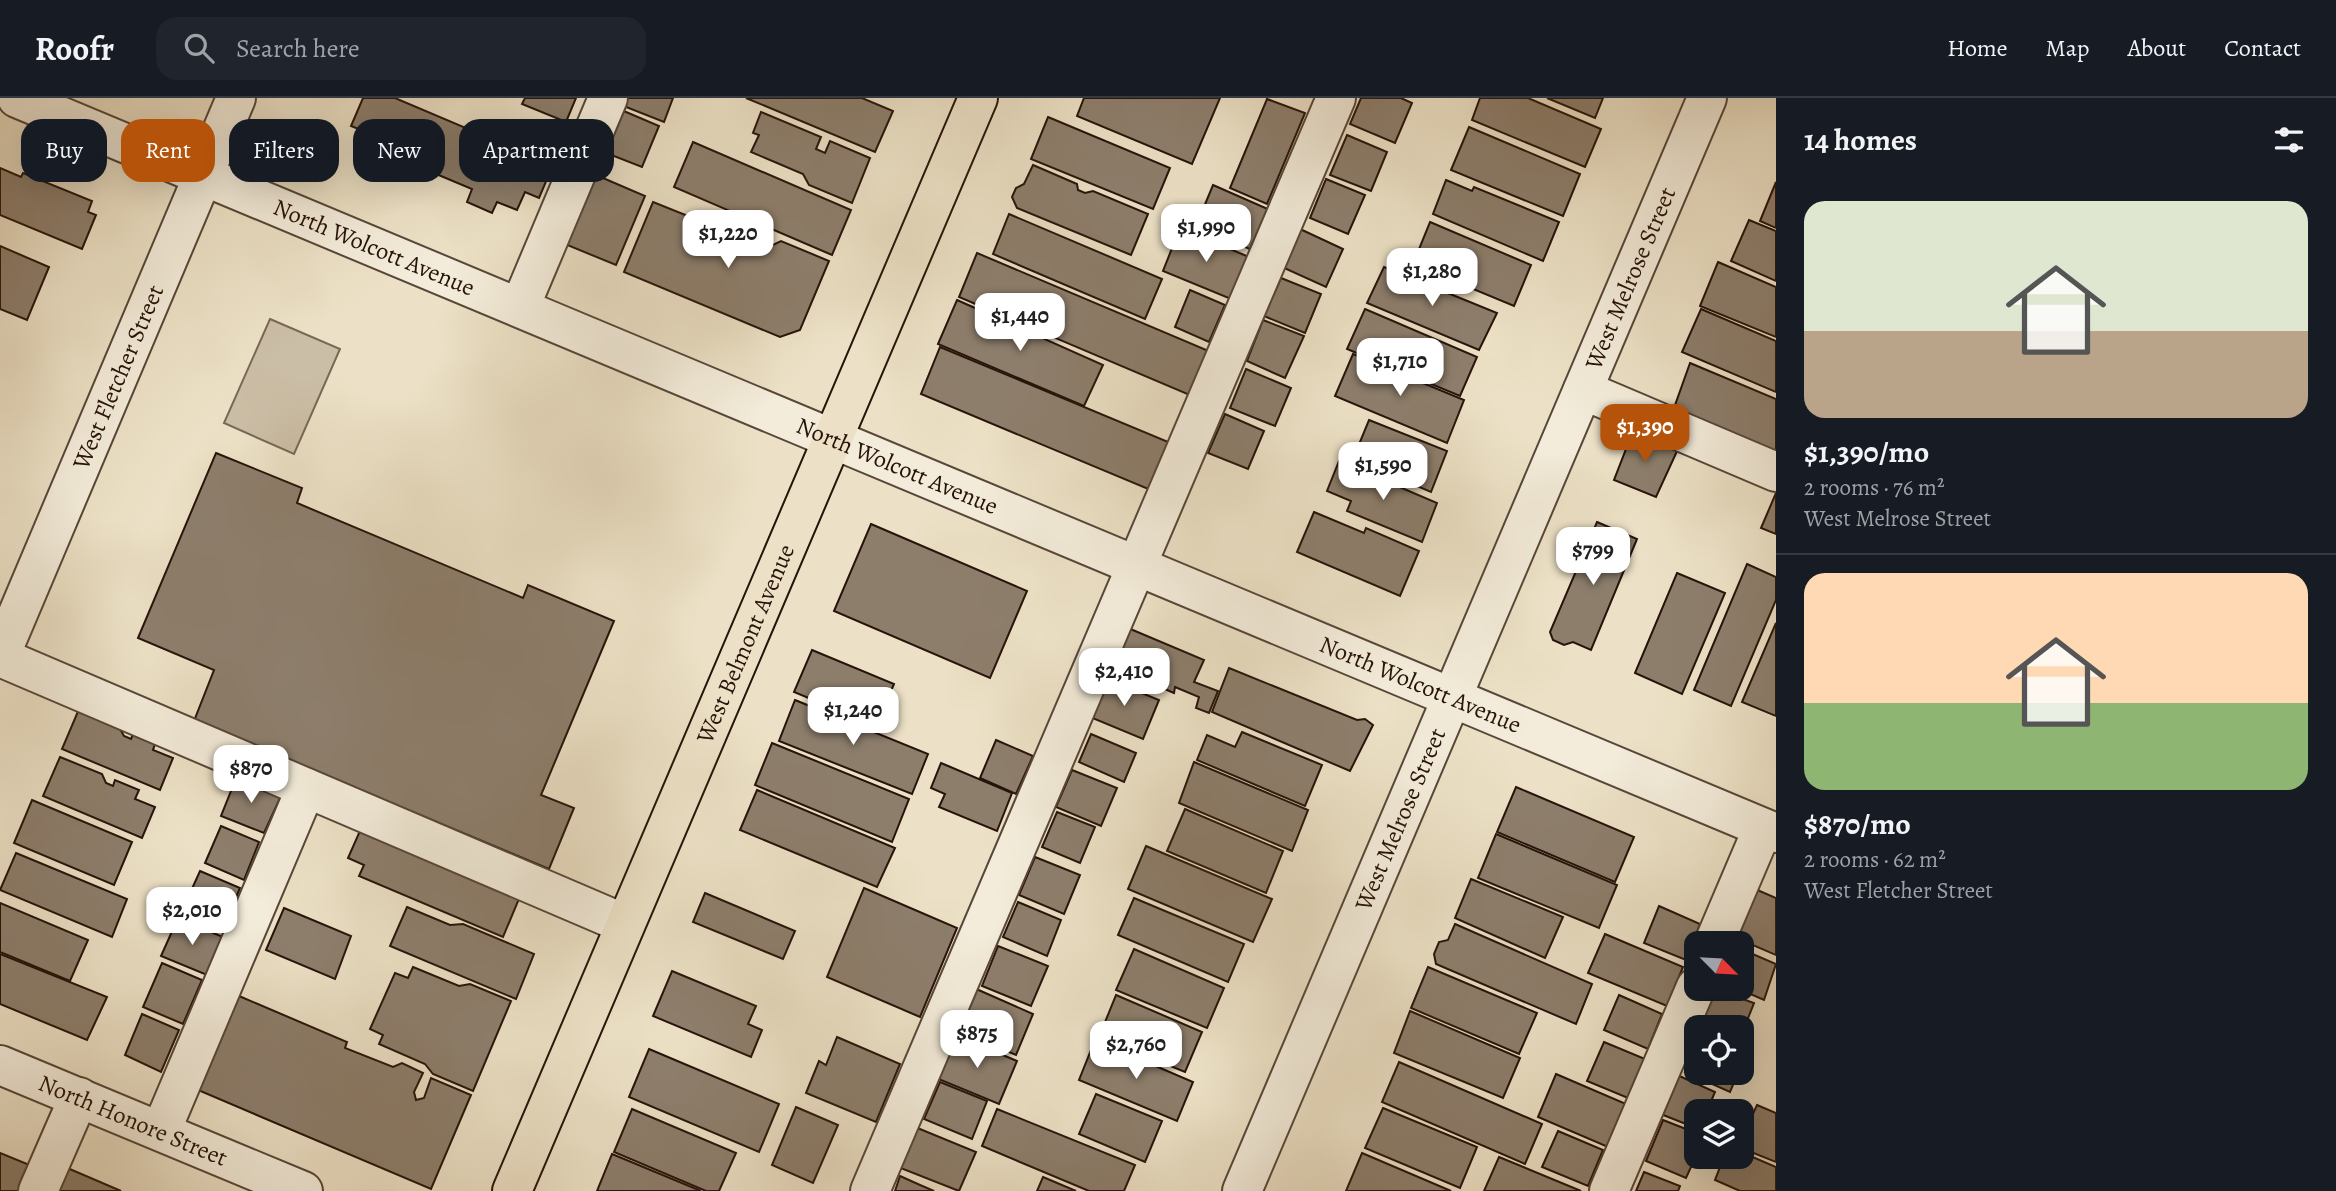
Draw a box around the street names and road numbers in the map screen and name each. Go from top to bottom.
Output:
street label: West Melrose Street [1577,182,1683,375]
street label: North Wolcott Avenue [268,191,480,304]
street label: West Fletcher Street [64,280,171,475]
street label: North Wolcott Avenue [792,409,1003,522]
street label: West Belmont Avenue [688,539,802,749]
street label: North Wolcott Avenue [1315,628,1526,741]
street label: West Melrose Street [1347,723,1453,916]
street label: North Honore Street [34,1067,232,1174]

